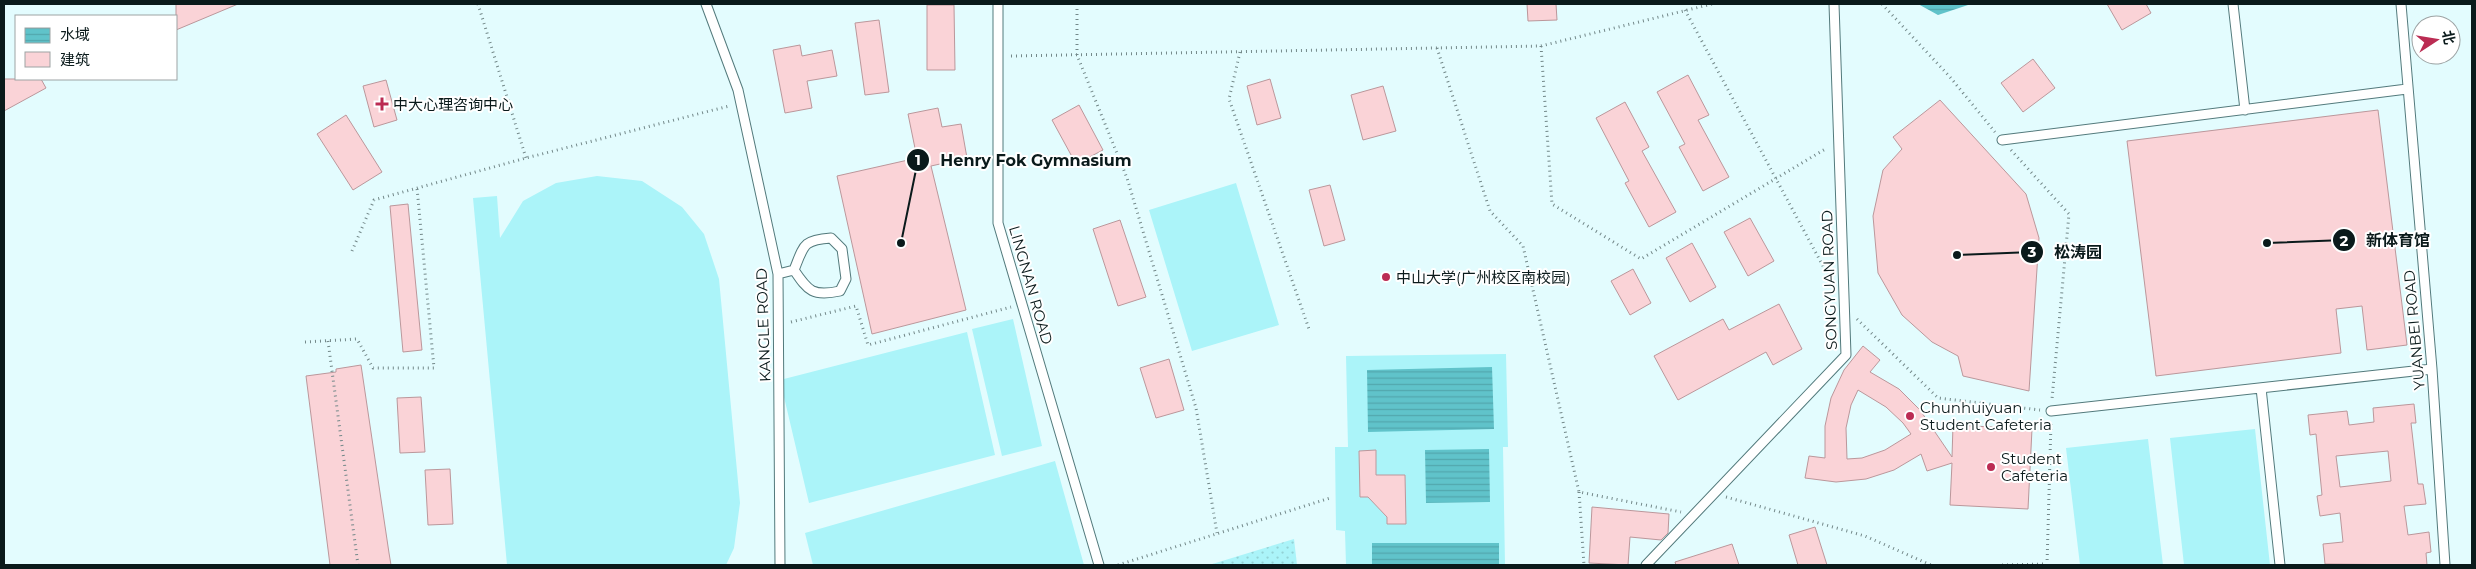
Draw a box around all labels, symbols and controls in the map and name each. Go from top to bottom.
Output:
legend [15,15,178,80]
north arrow [2411,15,2461,65]
text: 水域 [60,25,90,44]
text: 北 [2438,29,2459,46]
text: 建筑 [60,50,90,69]
place label: 中大心理咨询中心 [393,95,513,114]
marker: 中大心理咨询中心 [375,97,389,111]
callout: Henry Fok Gymnasium [906,144,1142,175]
text: 1 [915,150,921,169]
text: Henry Fok Gymnasium [940,151,1132,170]
street label: SONGYUAN ROAD [1817,210,1841,350]
street label: LINGNAN ROAD [1005,223,1057,347]
callout: 新体育馆 [2331,225,2440,256]
text: 2 [2340,231,2349,250]
text: 新体育馆 [2366,231,2430,250]
callout: 松涛园 [2019,237,2112,268]
text: 3 [2027,242,2037,261]
text: 松涛园 [2054,243,2102,262]
street label: KANGLE ROAD [752,268,774,382]
place label: 中山大学(广州校区南校园) [1396,268,1571,287]
street label: YUANBEI ROAD [2399,269,2429,391]
marker: 中山大学(广州校区南校园) [1380,271,1392,283]
place label: Chunhuiyuan Student Cafeteria [1920,398,2052,434]
marker: Chunhuiyuan Student Cafeteria [1904,410,1916,422]
place label: Student Cafeteria [2001,449,2068,485]
marker: Student Cafeteria [1985,461,1997,473]

